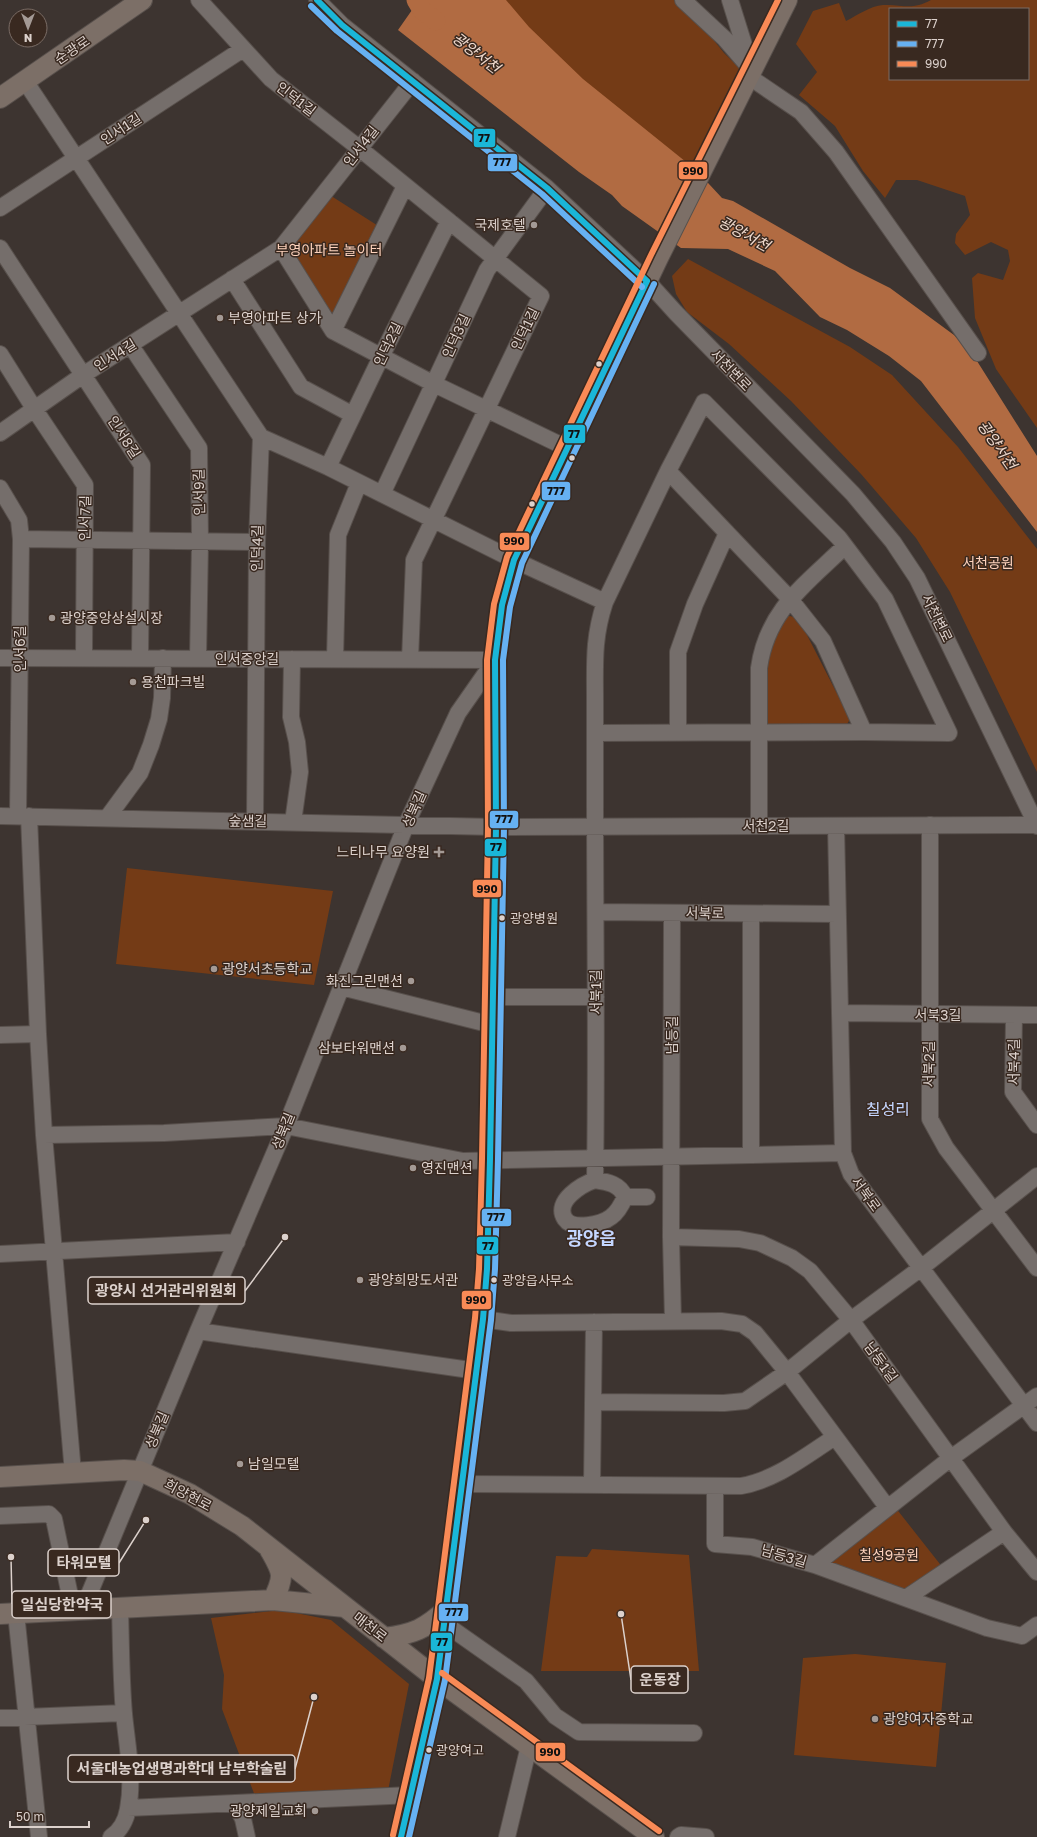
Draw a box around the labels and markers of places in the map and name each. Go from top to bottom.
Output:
place label: 국제호텔 [474,216,526,233]
marker: 국제호텔 [529,220,539,230]
place label: 부영아파트 상가 [228,309,322,326]
marker: 부영아파트 상가 [215,313,225,323]
unlabelled marker [594,359,604,369]
unlabelled marker [567,453,577,463]
unlabelled marker [527,499,537,509]
place label: 광양중앙상설시장 [60,609,163,626]
marker: 광양중앙상설시장 [47,613,57,623]
place label: 용천파크빌 [141,673,205,690]
marker: 용천파크빌 [128,677,138,687]
place label: 느티나무 요양원 [336,843,430,860]
marker: 느티나무 요양원 [433,846,445,858]
place label: 광양병원 [510,910,558,926]
marker: 광양병원 [497,913,507,923]
place label: 광양서초등학교 [222,960,312,977]
marker: 광양서초등학교 [209,964,219,974]
place label: 화진그린맨션 [326,972,403,989]
marker: 화진그린맨션 [406,976,416,986]
place label: 삼보타워맨션 [318,1039,395,1056]
marker: 삼보타워맨션 [398,1043,408,1053]
place label: 영진맨션 [421,1159,473,1176]
marker: 영진맨션 [408,1163,418,1173]
place label: 광양희망도서관 [368,1271,458,1288]
place label: 광양읍사무소 [502,1272,574,1288]
marker: 광양희망도서관 [355,1275,365,1285]
marker: 광양읍사무소 [489,1275,499,1285]
callout: 광양시 선거관리위원회 [88,1277,245,1304]
place label: 남일모텔 [248,1455,300,1472]
marker: 남일모텔 [235,1459,245,1469]
callout: 타워모텔 [48,1549,119,1576]
callout: 일심당한약국 [12,1591,111,1618]
callout: 운동장 [631,1666,688,1693]
place label: 광양여자중학교 [883,1710,973,1727]
marker: 광양여자중학교 [870,1714,880,1724]
place label: 광양여고 [436,1742,484,1758]
marker: 광양여고 [424,1745,434,1755]
callout: 서울대농업생명과학대 남부학술림 [68,1755,295,1782]
place label: 광양제일교회 [230,1802,307,1819]
marker: 광양제일교회 [310,1806,320,1816]

